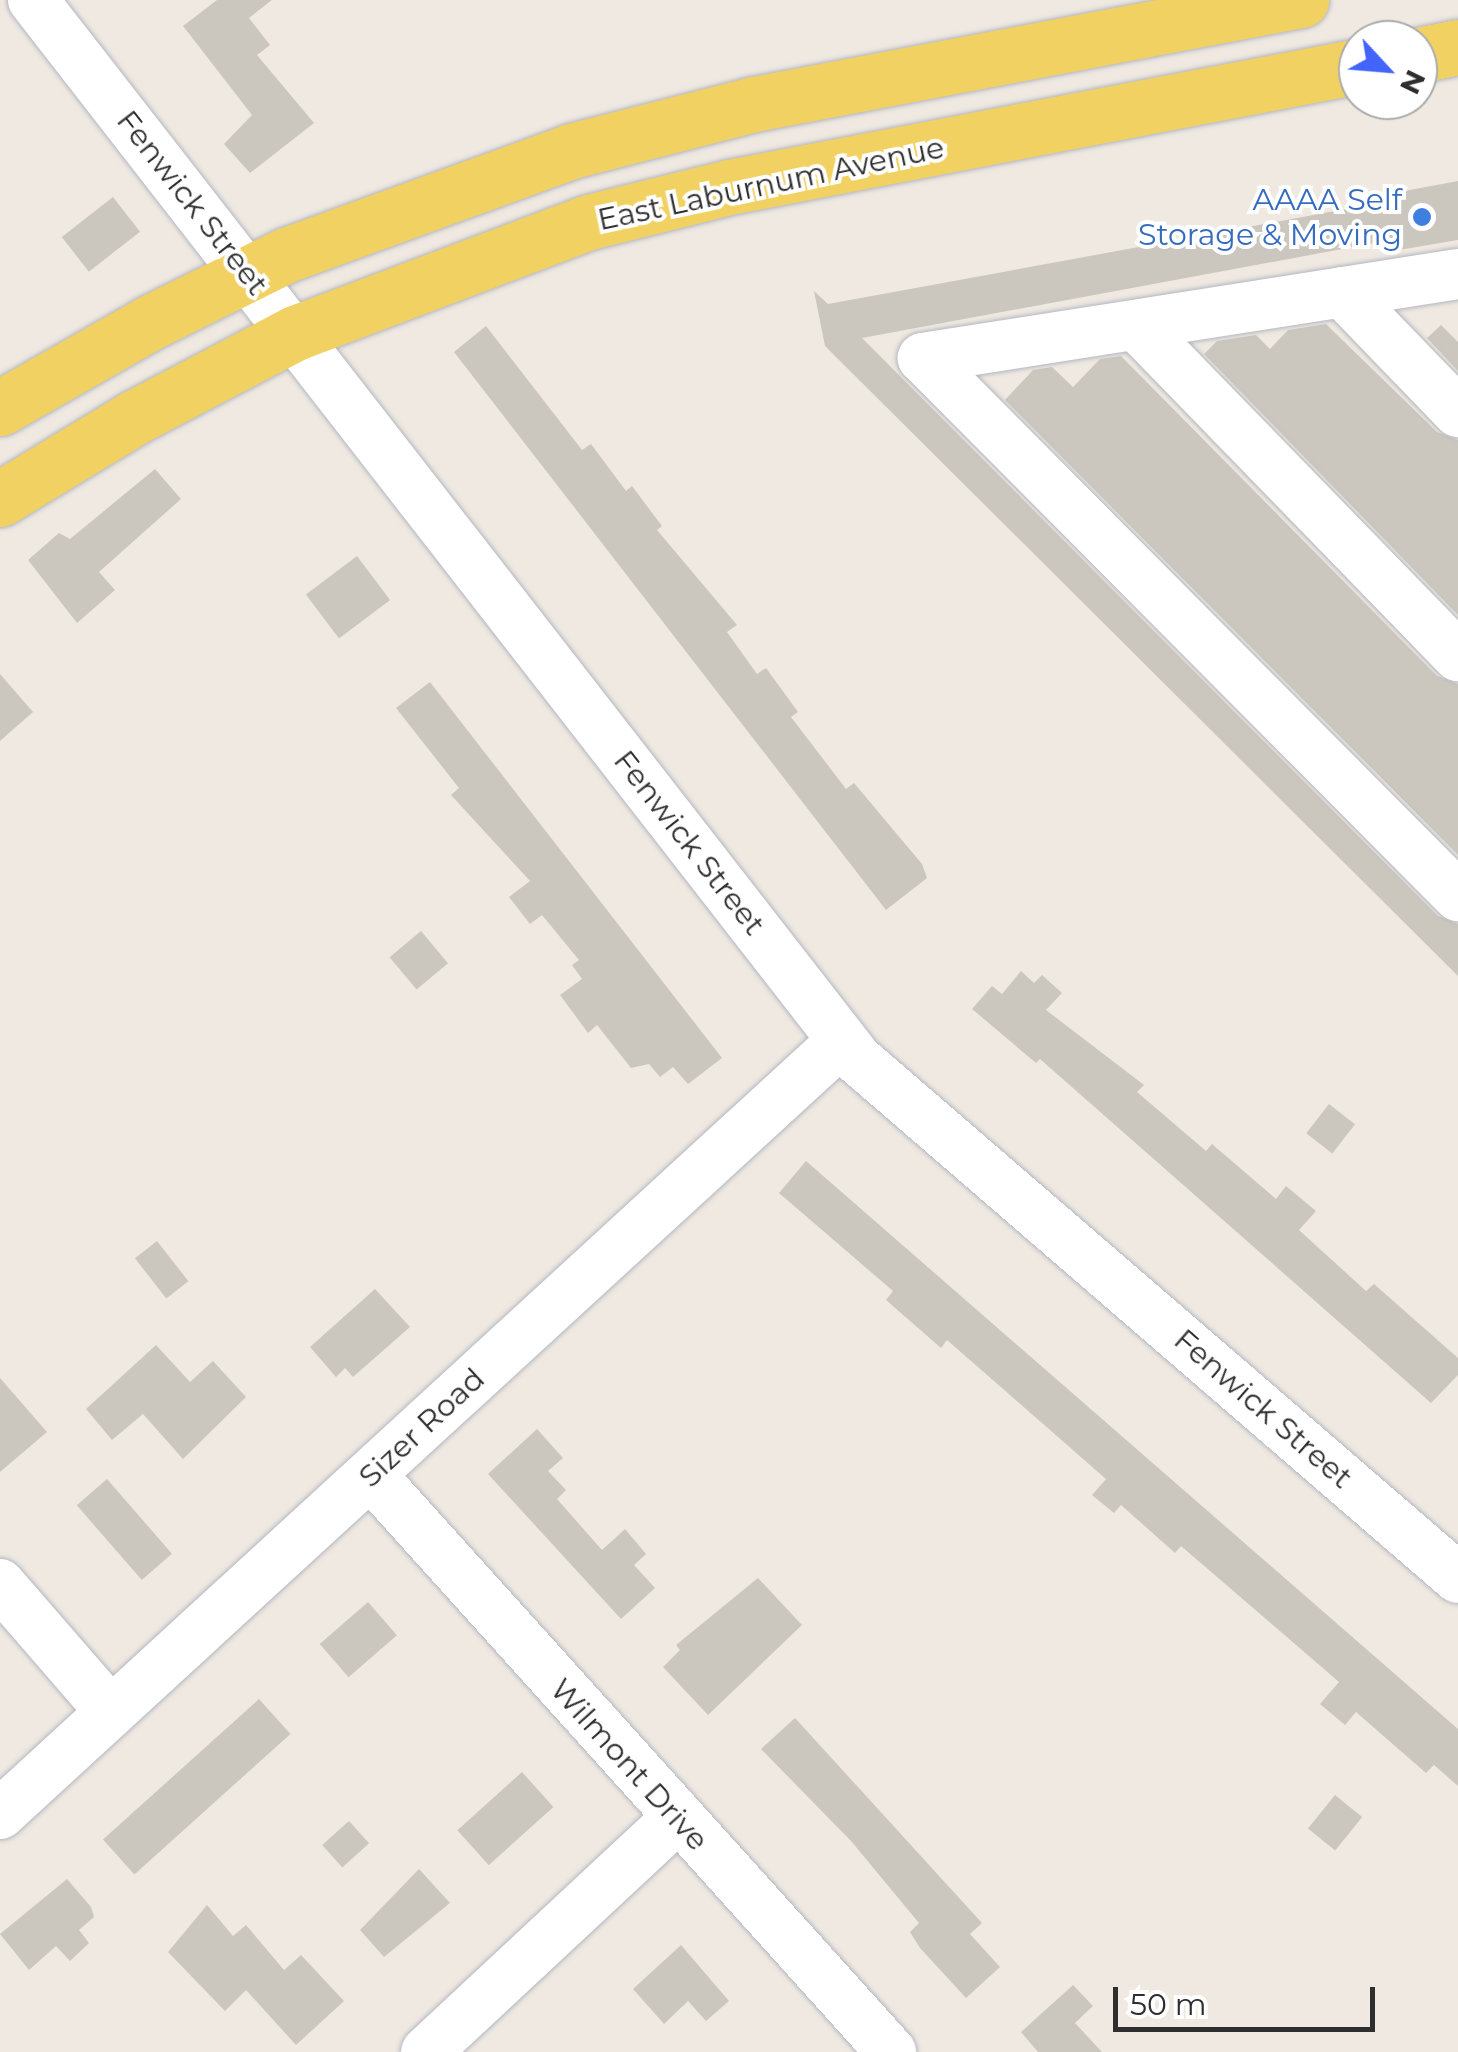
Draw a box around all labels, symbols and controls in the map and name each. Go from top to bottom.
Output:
north arrow [1338,20,1438,120]
text: N [1393,65,1433,100]
street label: Fenwick Street [109,104,275,302]
street label: East Laburnum Avenue [595,130,947,238]
place label: AAAA Self Storage & Moving [1138,182,1402,252]
marker: AAAA Self Storage & Moving [1411,206,1433,228]
street label: Fenwick Street [606,744,772,942]
street label: Fenwick Street [1167,1322,1359,1496]
street label: Sizer Road [352,1361,492,1495]
street label: Wilmont Drive [543,1672,715,1858]
scale bar [1118,1967,1380,2029]
text: 50 m [1130,1986,1207,2023]

